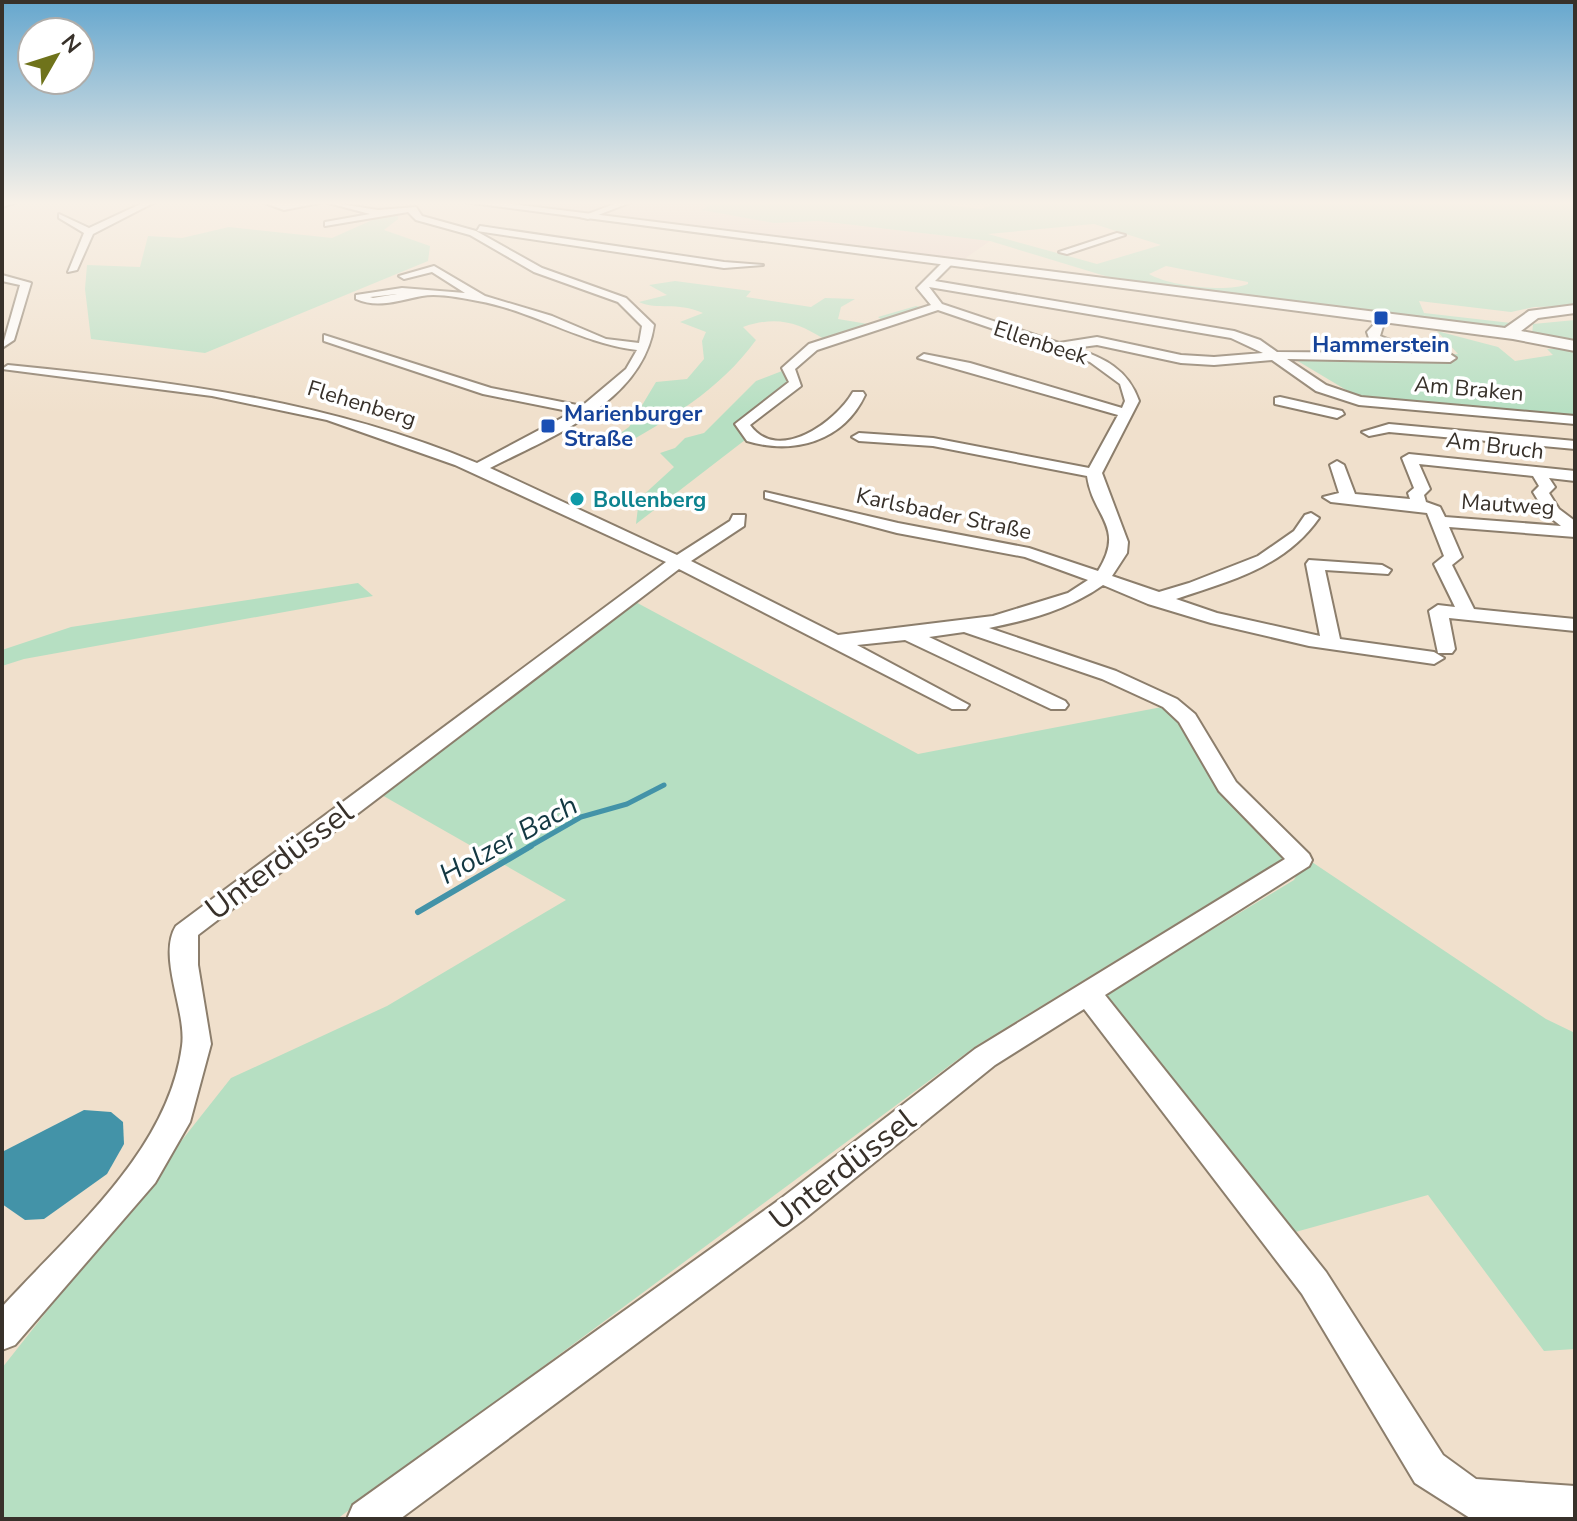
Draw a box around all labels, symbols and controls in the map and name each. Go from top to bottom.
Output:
north arrow [16,16,96,96]
text: N [54,28,88,60]
marker: Hammerstein [1372,309,1390,327]
street label: Ellenbeek [990,314,1092,373]
place label: Hammerstein [1312,330,1450,360]
street label: Am Braken [1413,369,1525,409]
street label: Flehenberg [304,373,420,435]
place label: Marienburger Straße [564,399,703,454]
marker: Marienburger Straße [539,417,557,435]
street label: Am Bruch [1444,425,1545,467]
street label: Karlsbader Straße [853,481,1034,547]
place label: Bollenberg [593,485,706,515]
street label: Mautweg [1460,487,1556,523]
marker: Bollenberg [568,490,586,508]
water label: Holzer Bach [433,786,584,893]
street label: Unterdüssel [197,790,362,930]
street label: Unterdüssel [760,1098,925,1240]

